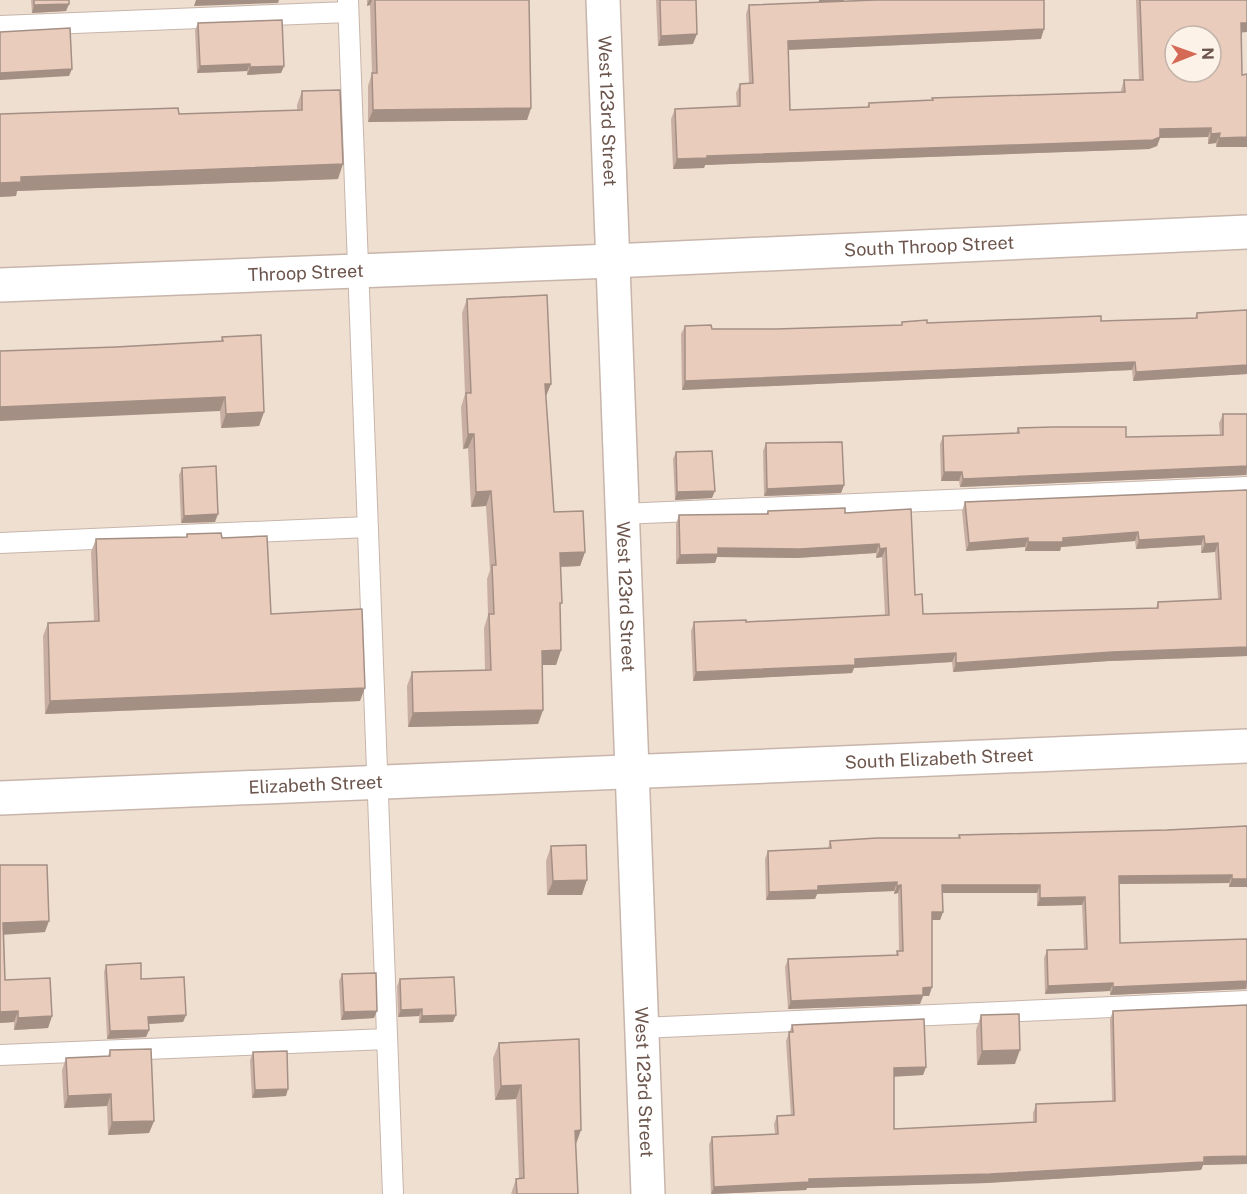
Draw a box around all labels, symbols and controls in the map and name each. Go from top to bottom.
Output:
north arrow [1163,24,1223,84]
street label: West 123rd Street [594,35,621,187]
text: N [1198,47,1217,60]
street label: South Throop Street [844,232,1015,260]
street label: Throop Street [247,260,364,285]
street label: West 123rd Street [613,521,639,672]
street label: South Elizabeth Street [844,744,1034,773]
street label: Elizabeth Street [248,771,383,798]
street label: West 123rd Street [631,1006,658,1158]

